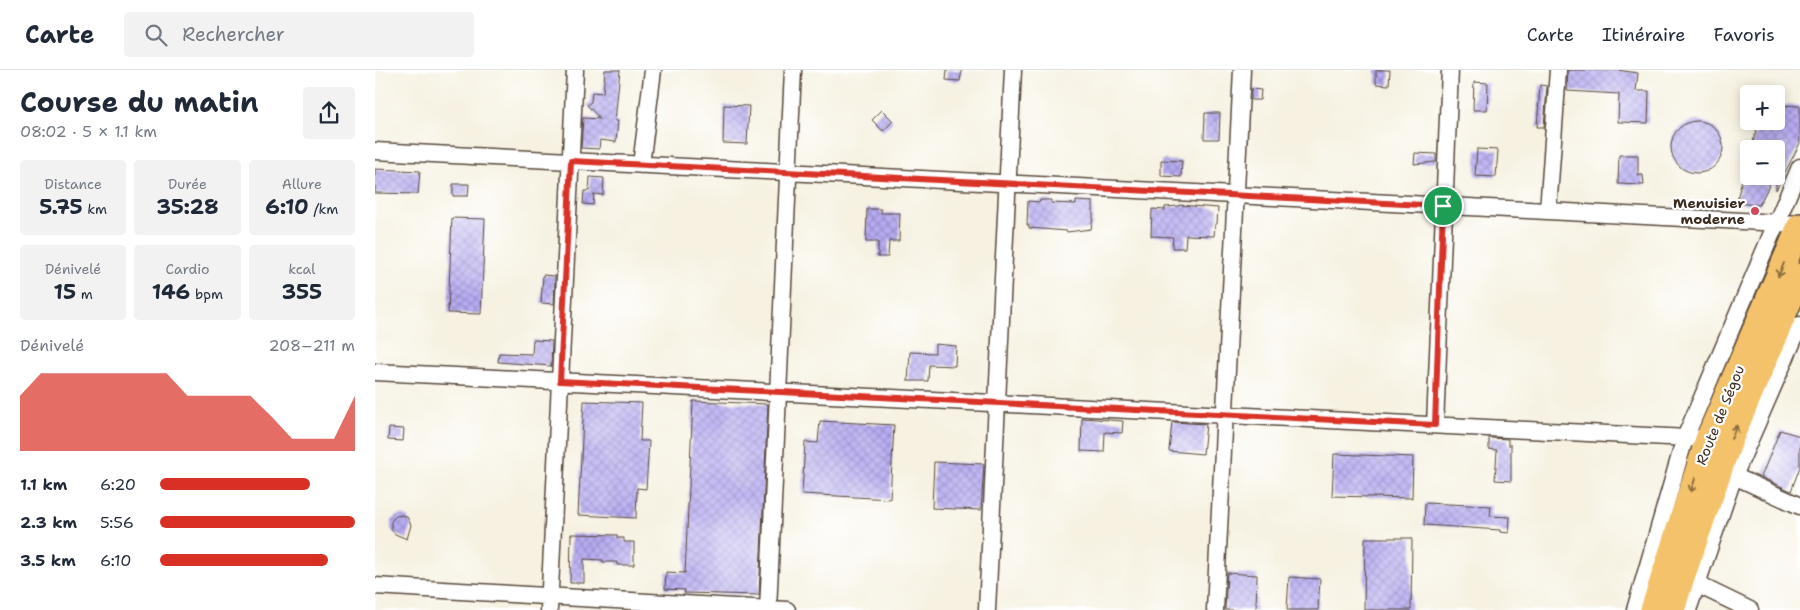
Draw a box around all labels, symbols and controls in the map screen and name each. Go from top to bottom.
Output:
search box [124,12,474,57]
text: Carte [25,19,94,51]
icon: search [142,21,170,49]
text: Rechercher [182,22,285,47]
text: Carte [1527,23,1574,47]
text: Itinéraire [1602,23,1686,47]
text: Favoris [1714,23,1775,47]
text: Course du matin [20,83,259,121]
map controls [1740,85,1785,185]
button: + [1740,85,1785,130]
button: share [303,87,355,139]
text: 08:02 · 5 × 1.1 km [20,121,157,142]
button: − [1740,140,1785,185]
text: Distance [44,175,102,193]
text: Durée [168,175,207,193]
text: Allure [282,175,322,193]
pin [1422,185,1464,227]
icon: arrive [1429,192,1457,220]
text: 5.75 [39,193,83,221]
text: 35:28 [156,193,219,221]
text: 6:10 [265,193,309,221]
place label: Menuisier moderne [1673,194,1745,228]
text: km [83,200,107,218]
text: /km [309,200,338,218]
marker: Menuisier moderne [1749,205,1761,217]
text: Dénivelé [45,260,101,278]
text: Cardio [166,260,209,278]
text: kcal [288,260,315,278]
one-way arrow [1775,262,1785,277]
text: 15 [53,278,76,306]
text: 146 [152,278,190,306]
text: 355 [282,278,322,306]
text: m [76,285,93,303]
text: bpm [190,285,223,303]
text: Dénivelé [20,335,84,356]
text: 208–211 m [268,335,355,356]
street label: Route de Ségou [1692,363,1748,467]
one-way arrow [1729,425,1739,440]
text: 1.1 km [20,474,67,495]
text: 6:20 [100,474,136,495]
one-way arrow [1688,477,1697,493]
text: 2.3 km [20,512,77,533]
text: 5:56 [100,512,134,533]
text: 3.5 km [20,550,76,571]
text: 6:10 [100,550,131,571]

